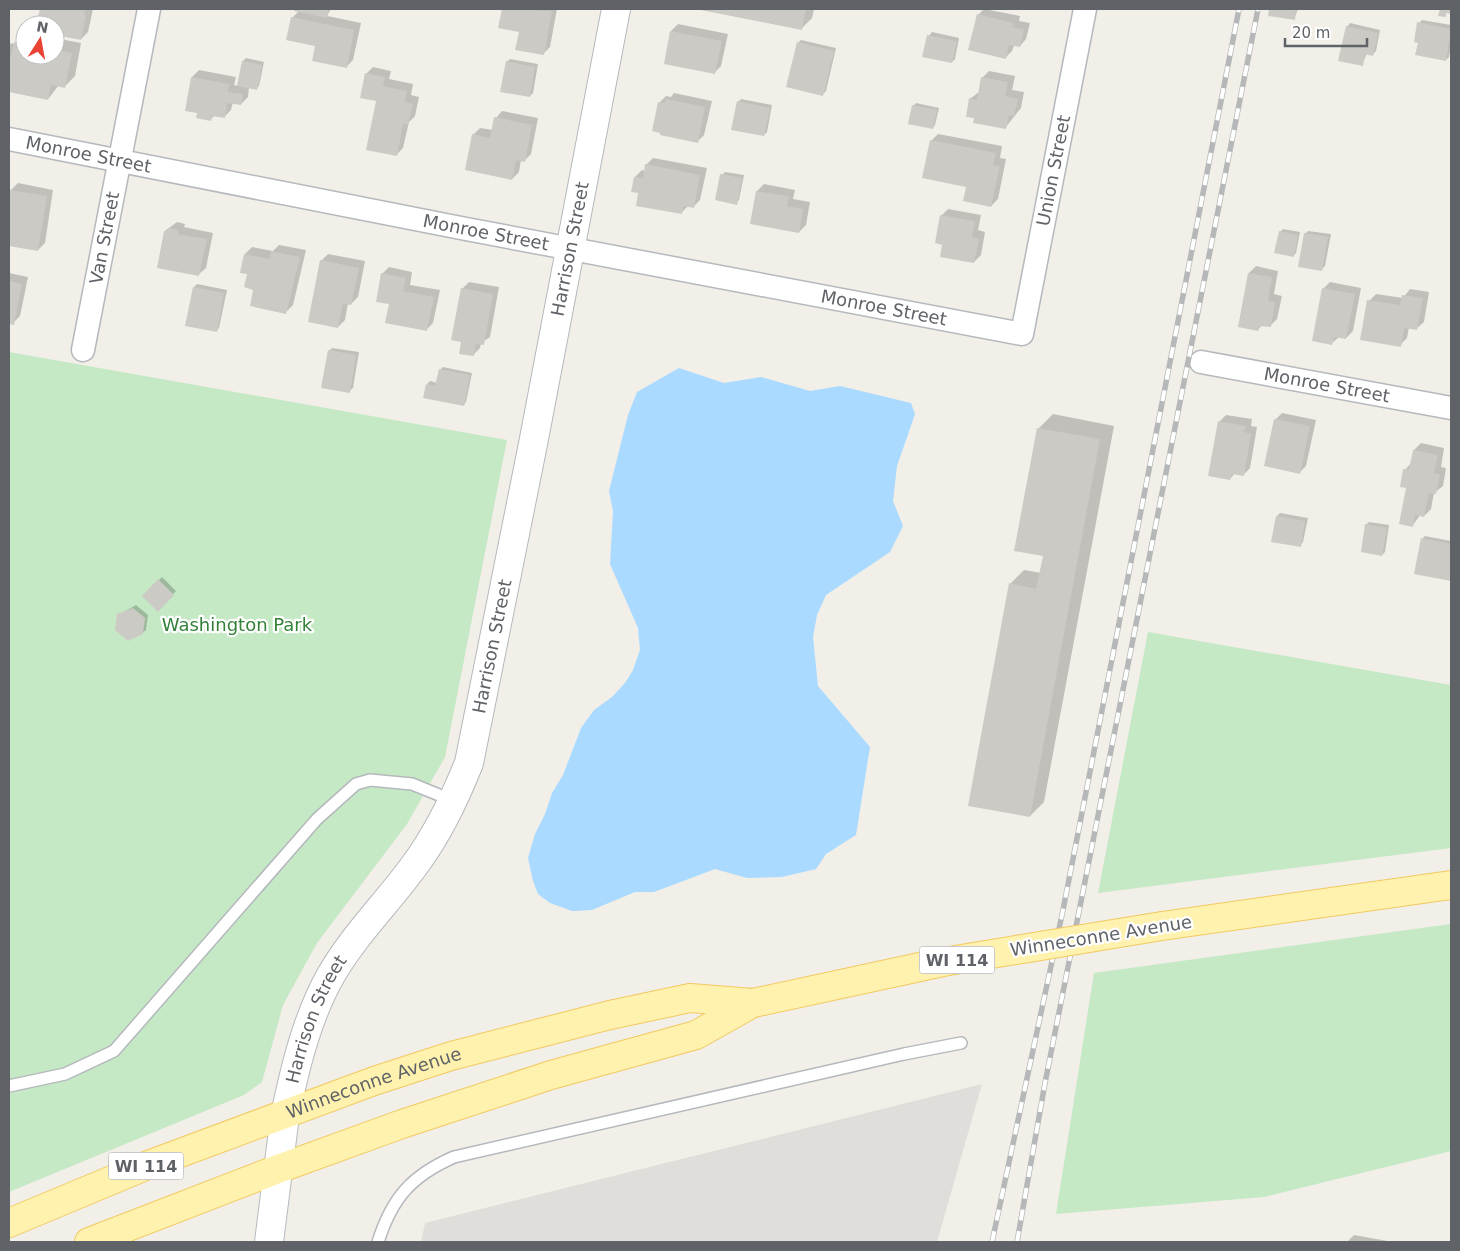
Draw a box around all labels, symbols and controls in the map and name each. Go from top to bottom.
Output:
north arrow [15,15,65,65]
scale bar [1285,15,1368,47]
text: N [35,18,50,36]
text: 20 m [1292,24,1330,42]
street label: Union Street [1032,113,1074,228]
street label: Monroe Street [24,132,153,177]
street label: Harrison Street [547,180,593,318]
street label: Van Street [85,190,123,286]
street label: Monroe Street [421,210,551,254]
street label: Monroe Street [819,285,949,330]
street label: Monroe Street [1262,363,1392,407]
street label: Harrison Street [468,577,516,715]
park label: Washington Park [162,614,313,635]
street label: Winneconne Avenue [1009,911,1193,960]
road number: WI 114 [920,946,994,974]
street label: Harrison Street [281,951,351,1085]
street label: Winneconne Avenue [283,1043,463,1123]
road number: WI 114 [108,1152,184,1180]

